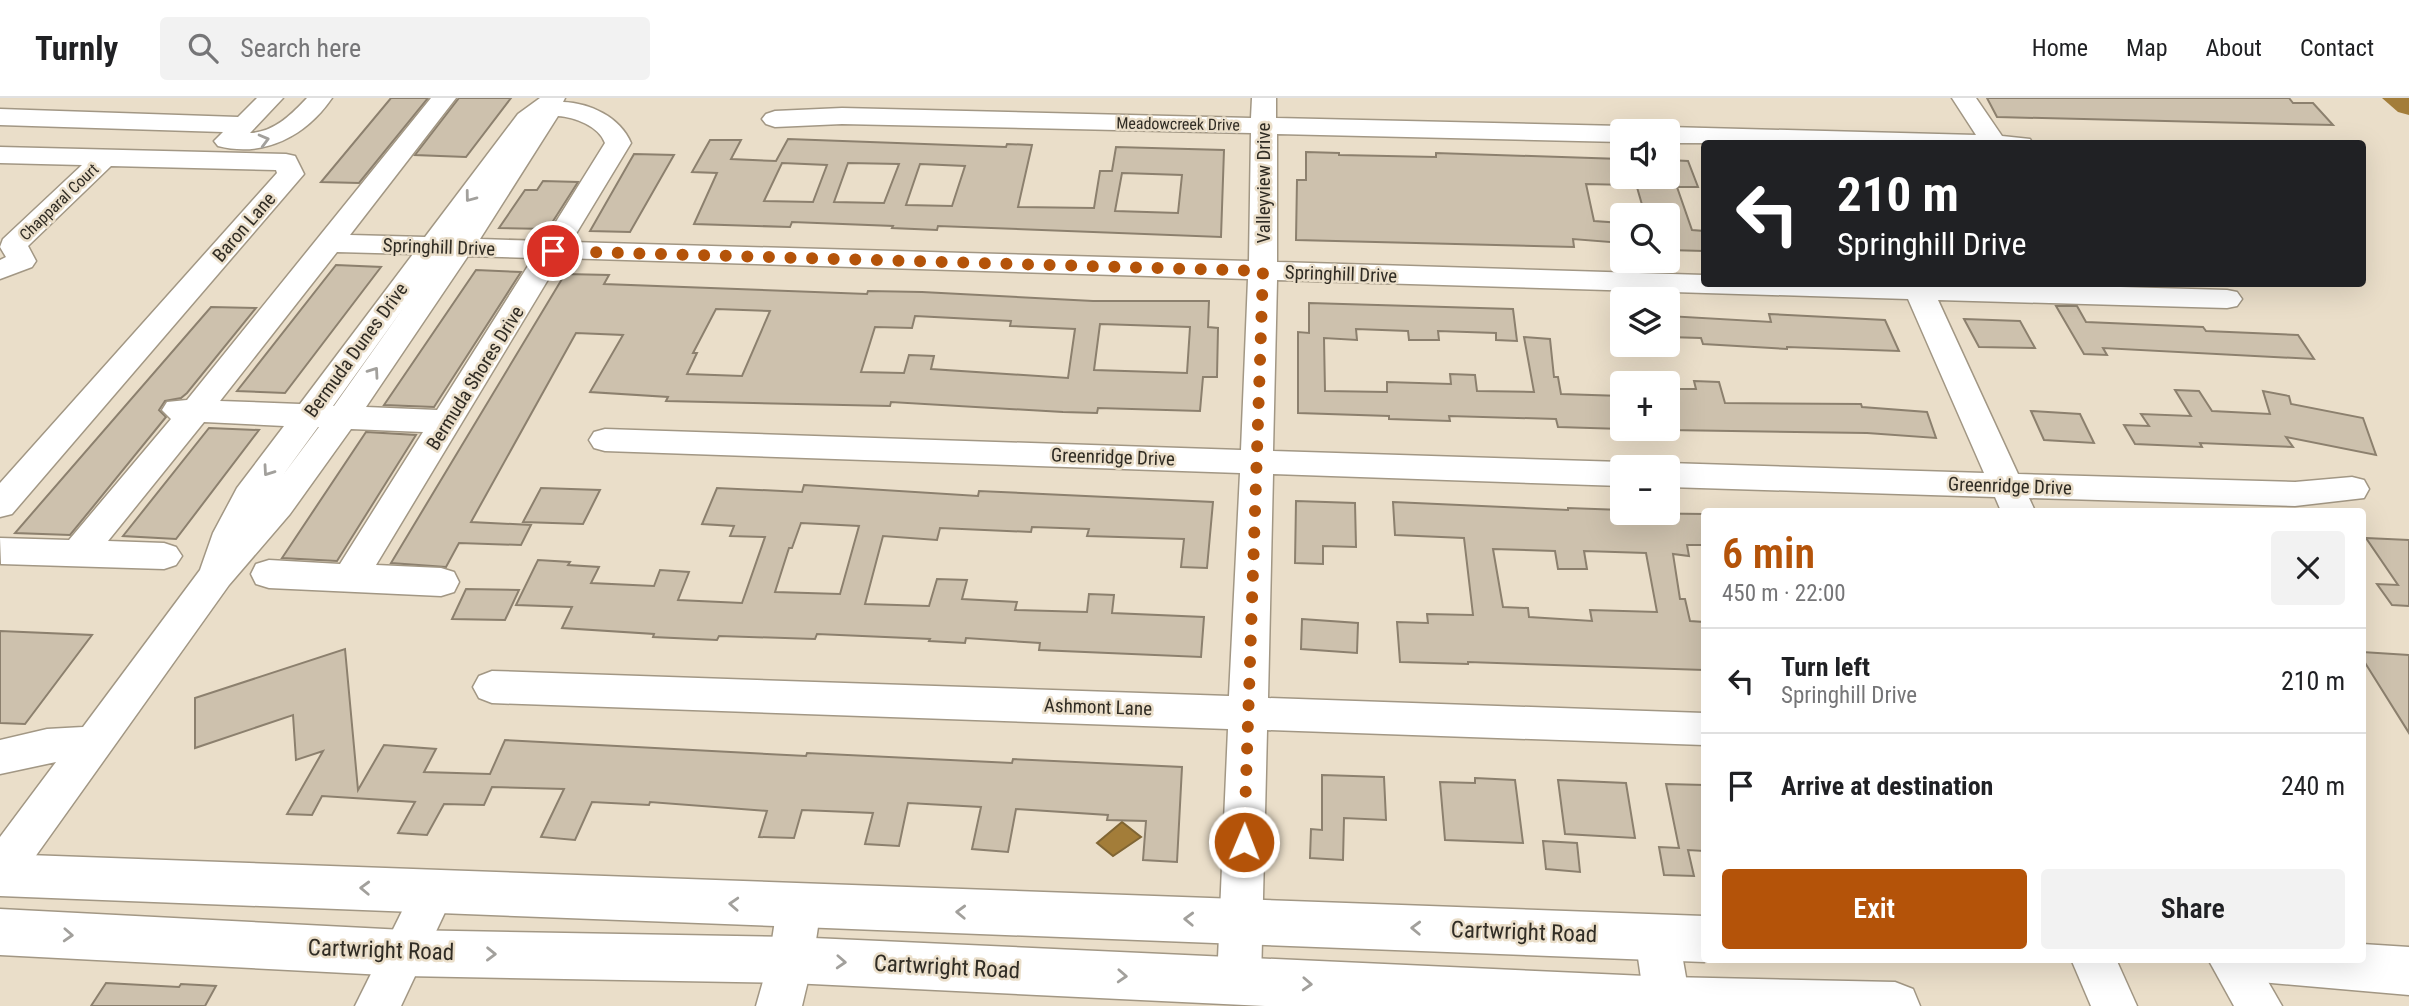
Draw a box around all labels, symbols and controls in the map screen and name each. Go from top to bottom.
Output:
search box [160,17,650,80]
text: Turnly [35,29,118,68]
icon: search [184,29,222,67]
text: Search here [240,33,361,63]
text: Home [2032,34,2088,62]
text: Map [2126,34,2168,62]
text: About [2206,34,2262,62]
text: Contact [2300,34,2374,62]
street label: Meadowcreek Drive [1116,113,1240,135]
map controls [1610,119,1680,525]
button: sound [1610,119,1680,189]
street label: Valleyview Drive [1252,123,1275,243]
one-way arrow [257,134,269,148]
street label: Chapparal Court [16,159,103,244]
text: 210 m [1837,166,1959,223]
icon: left [1722,168,1813,259]
street label: Baron Lane [208,188,280,266]
one-way arrow [465,189,478,202]
button: search [1610,203,1680,273]
pin [523,221,583,281]
text: Springhill Drive [1837,225,2026,263]
icon: arrive [534,232,572,270]
street label: Springhill Drive [382,234,496,260]
street label: Springhill Drive [1284,261,1398,287]
street label: Bermuda Dunes Drive [300,278,413,422]
button: layers [1610,287,1680,357]
street label: Bermuda Shores Drive [421,302,529,454]
one-way arrow [366,367,378,380]
button: + [1610,371,1680,441]
street label: Greenridge Drive [1051,443,1175,471]
button: − [1610,455,1680,525]
one-way arrow [264,463,276,476]
street label: Greenridge Drive [1948,472,2072,500]
text: 6 min [1722,529,1815,578]
button: close [2271,531,2345,605]
text: 450 m · 22:00 [1722,580,1846,607]
text: Turn left [1781,652,1870,682]
icon: left [1722,662,1760,700]
text: 210 m [2281,666,2345,696]
text: Springhill Drive [1781,682,1917,709]
street label: Ashmont Lane [1044,694,1152,720]
icon: arrive [1722,767,1760,805]
text: Arrive at destination [1781,771,1993,801]
text: 240 m [2281,771,2345,801]
position arrow [1207,805,1281,879]
button: Exit [1722,869,2027,949]
button: Share [2041,869,2345,949]
one-way arrow [360,881,371,896]
one-way arrow [728,897,739,912]
one-way arrow [955,905,966,920]
one-way arrow [1183,911,1193,927]
street label: Cartwright Road [1450,916,1598,948]
one-way arrow [1410,920,1421,935]
one-way arrow [63,928,74,943]
street label: Cartwright Road [307,934,455,966]
one-way arrow [486,947,497,962]
street label: Cartwright Road [873,950,1021,984]
one-way arrow [836,955,847,970]
one-way arrow [1117,968,1128,983]
one-way arrow [1302,977,1313,992]

